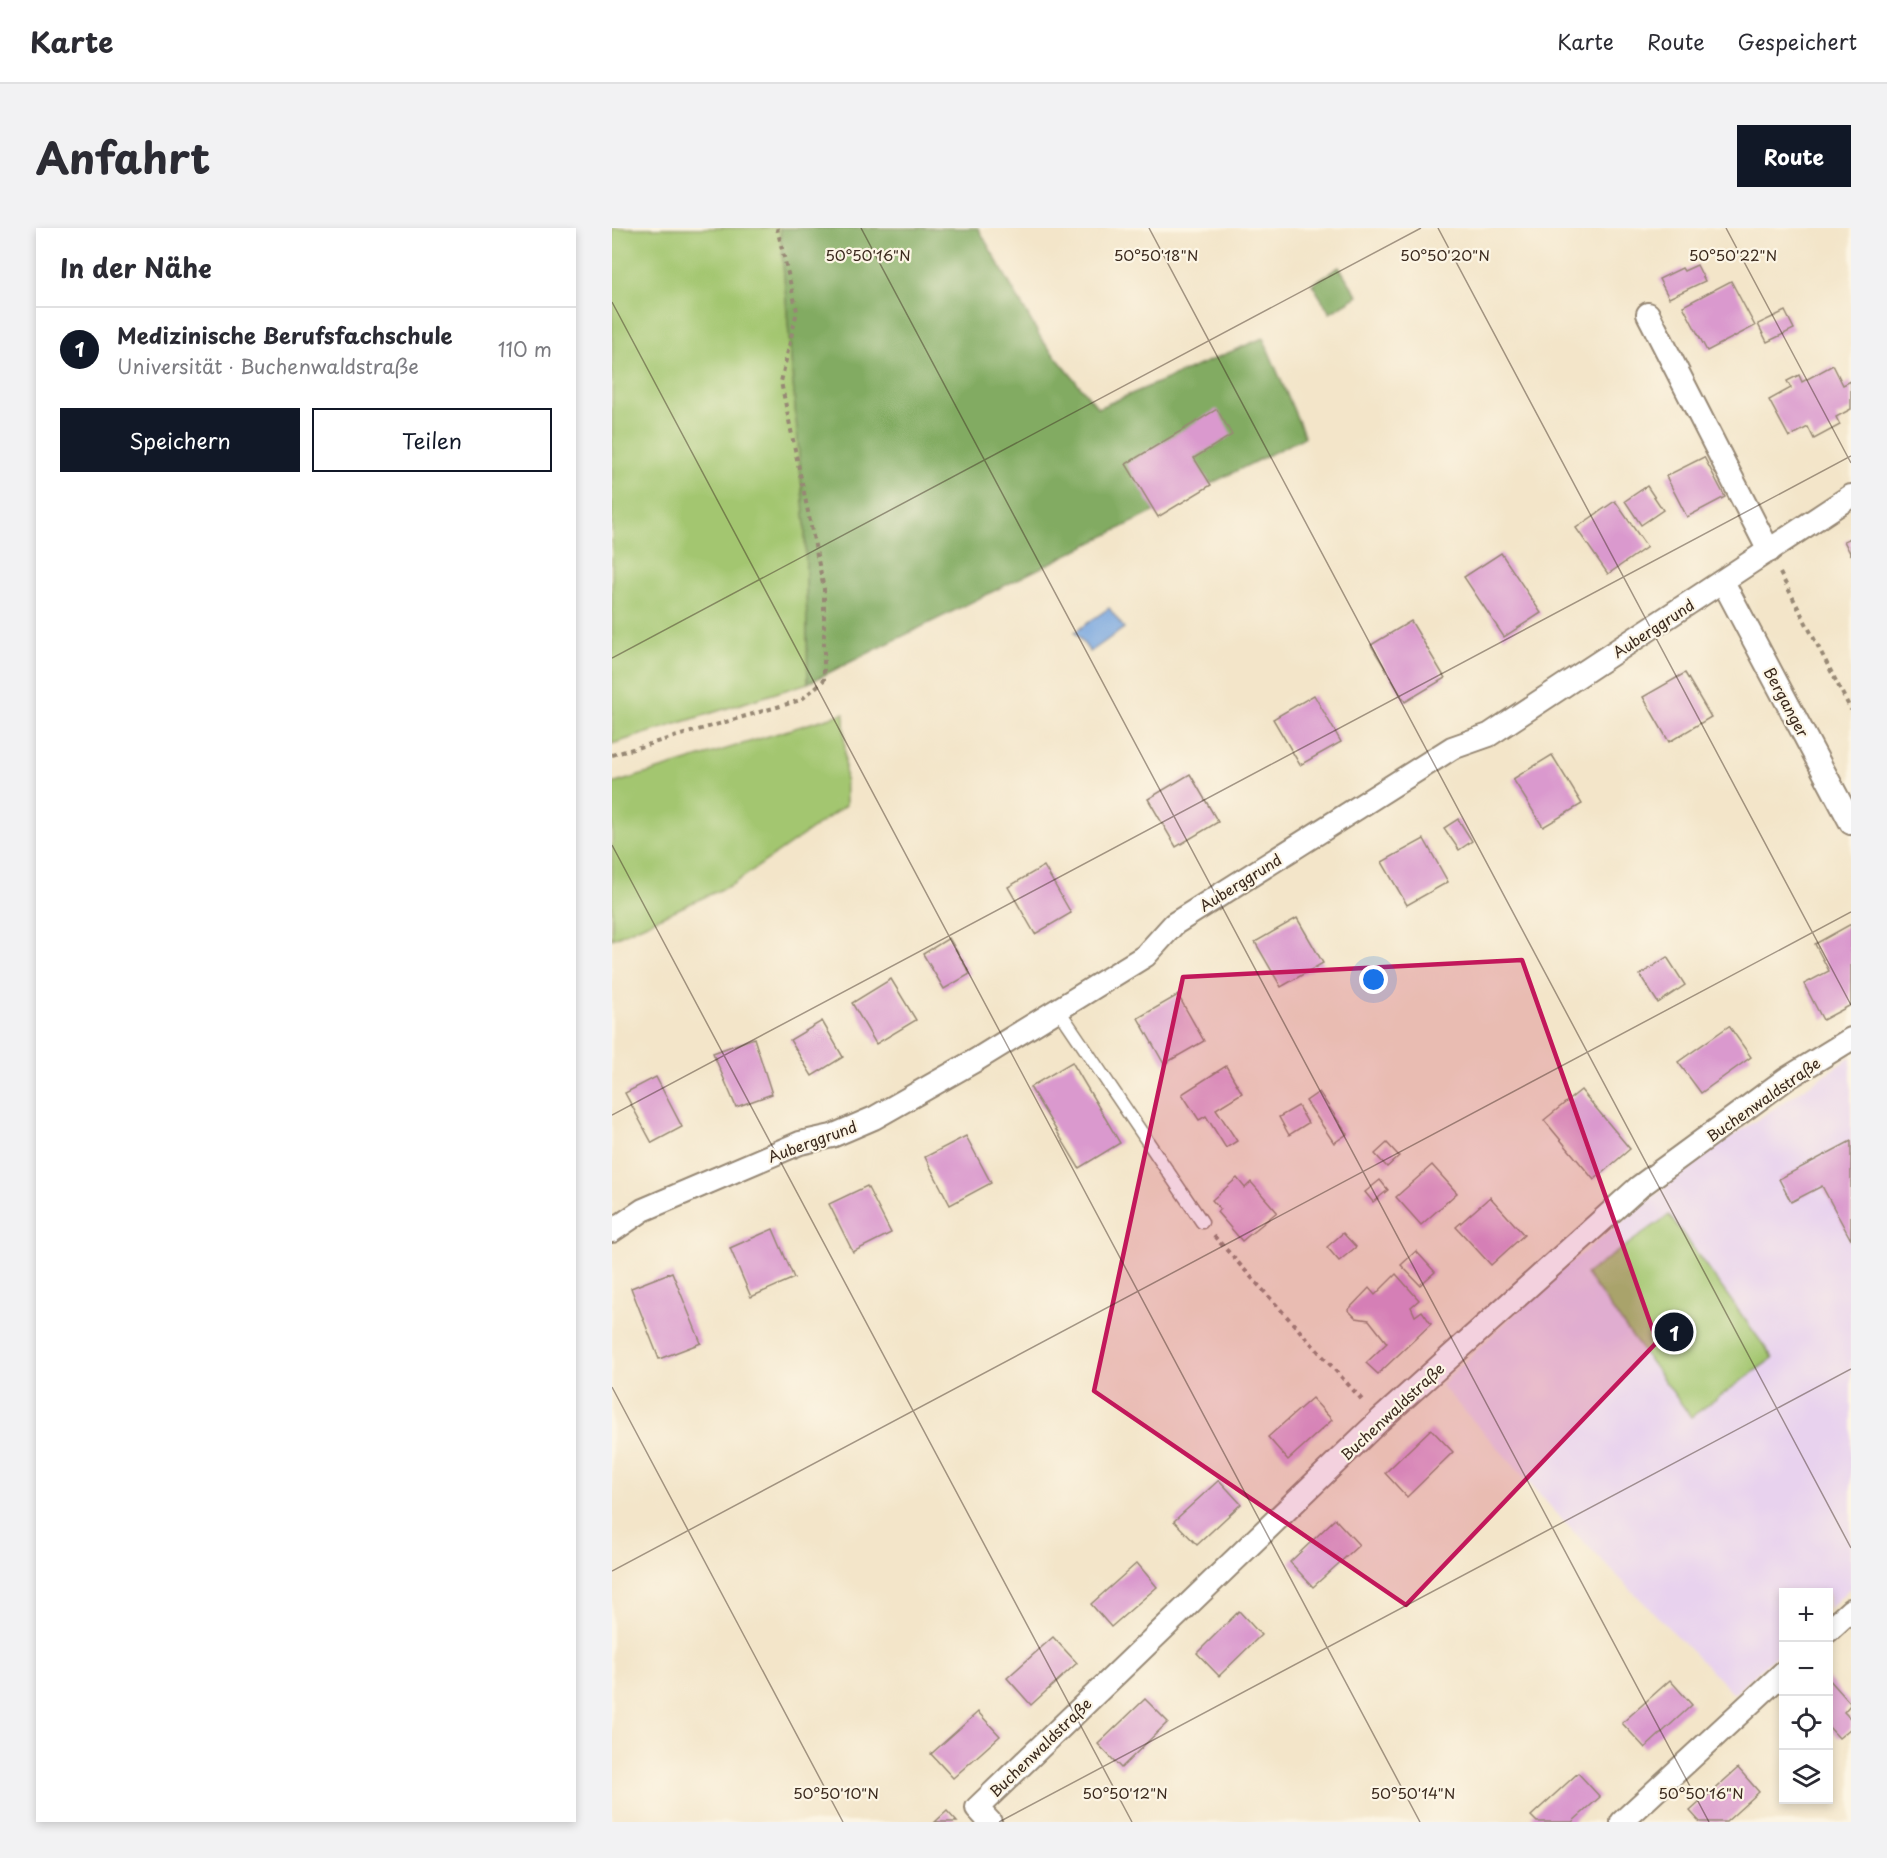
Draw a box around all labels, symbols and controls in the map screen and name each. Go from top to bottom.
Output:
text: Karte [30,20,113,63]
text: Karte [1557,25,1614,57]
text: Route [1647,25,1705,57]
text: Gespeichert [1738,25,1857,57]
text: Anfahrt [36,125,210,188]
button: Route [1737,125,1851,187]
text: 50°50'16"N [825,243,911,266]
text: 50°50'18"N [1114,243,1198,266]
text: 50°50'20"N [1400,243,1490,266]
text: 50°50'22"N [1689,243,1777,266]
text: In der Nähe [60,248,212,287]
text: Medizinische Berufsfachschule [117,318,452,351]
text: 1 [75,334,84,364]
text: 110 m [498,334,552,364]
text: Universität · Buchenwaldstraße [117,351,419,381]
button: Speichern [60,408,300,472]
button: Teilen [312,408,552,472]
street label: Auberggrund [1608,593,1698,663]
street label: Berganger [1759,663,1815,741]
street label: Auberggrund [1194,848,1286,916]
your location [1359,965,1388,994]
street label: Buchenwaldstraße [1701,1051,1825,1147]
street label: Auberggrund [764,1114,860,1168]
pin: 1 [1654,1310,1694,1354]
street label: Buchenwaldstraße [1335,1357,1449,1465]
map controls [1779,1588,1833,1804]
button: + [1779,1588,1833,1642]
button: − [1779,1642,1833,1696]
street label: Buchenwaldstraße [984,1692,1096,1802]
button: locate [1779,1696,1833,1750]
button: layers [1779,1750,1833,1804]
text: 50°50'10"N [793,1781,879,1804]
text: 50°50'12"N [1082,1781,1168,1804]
text: 50°50'14"N [1370,1781,1456,1804]
text: 50°50'16"N [1658,1781,1744,1804]

